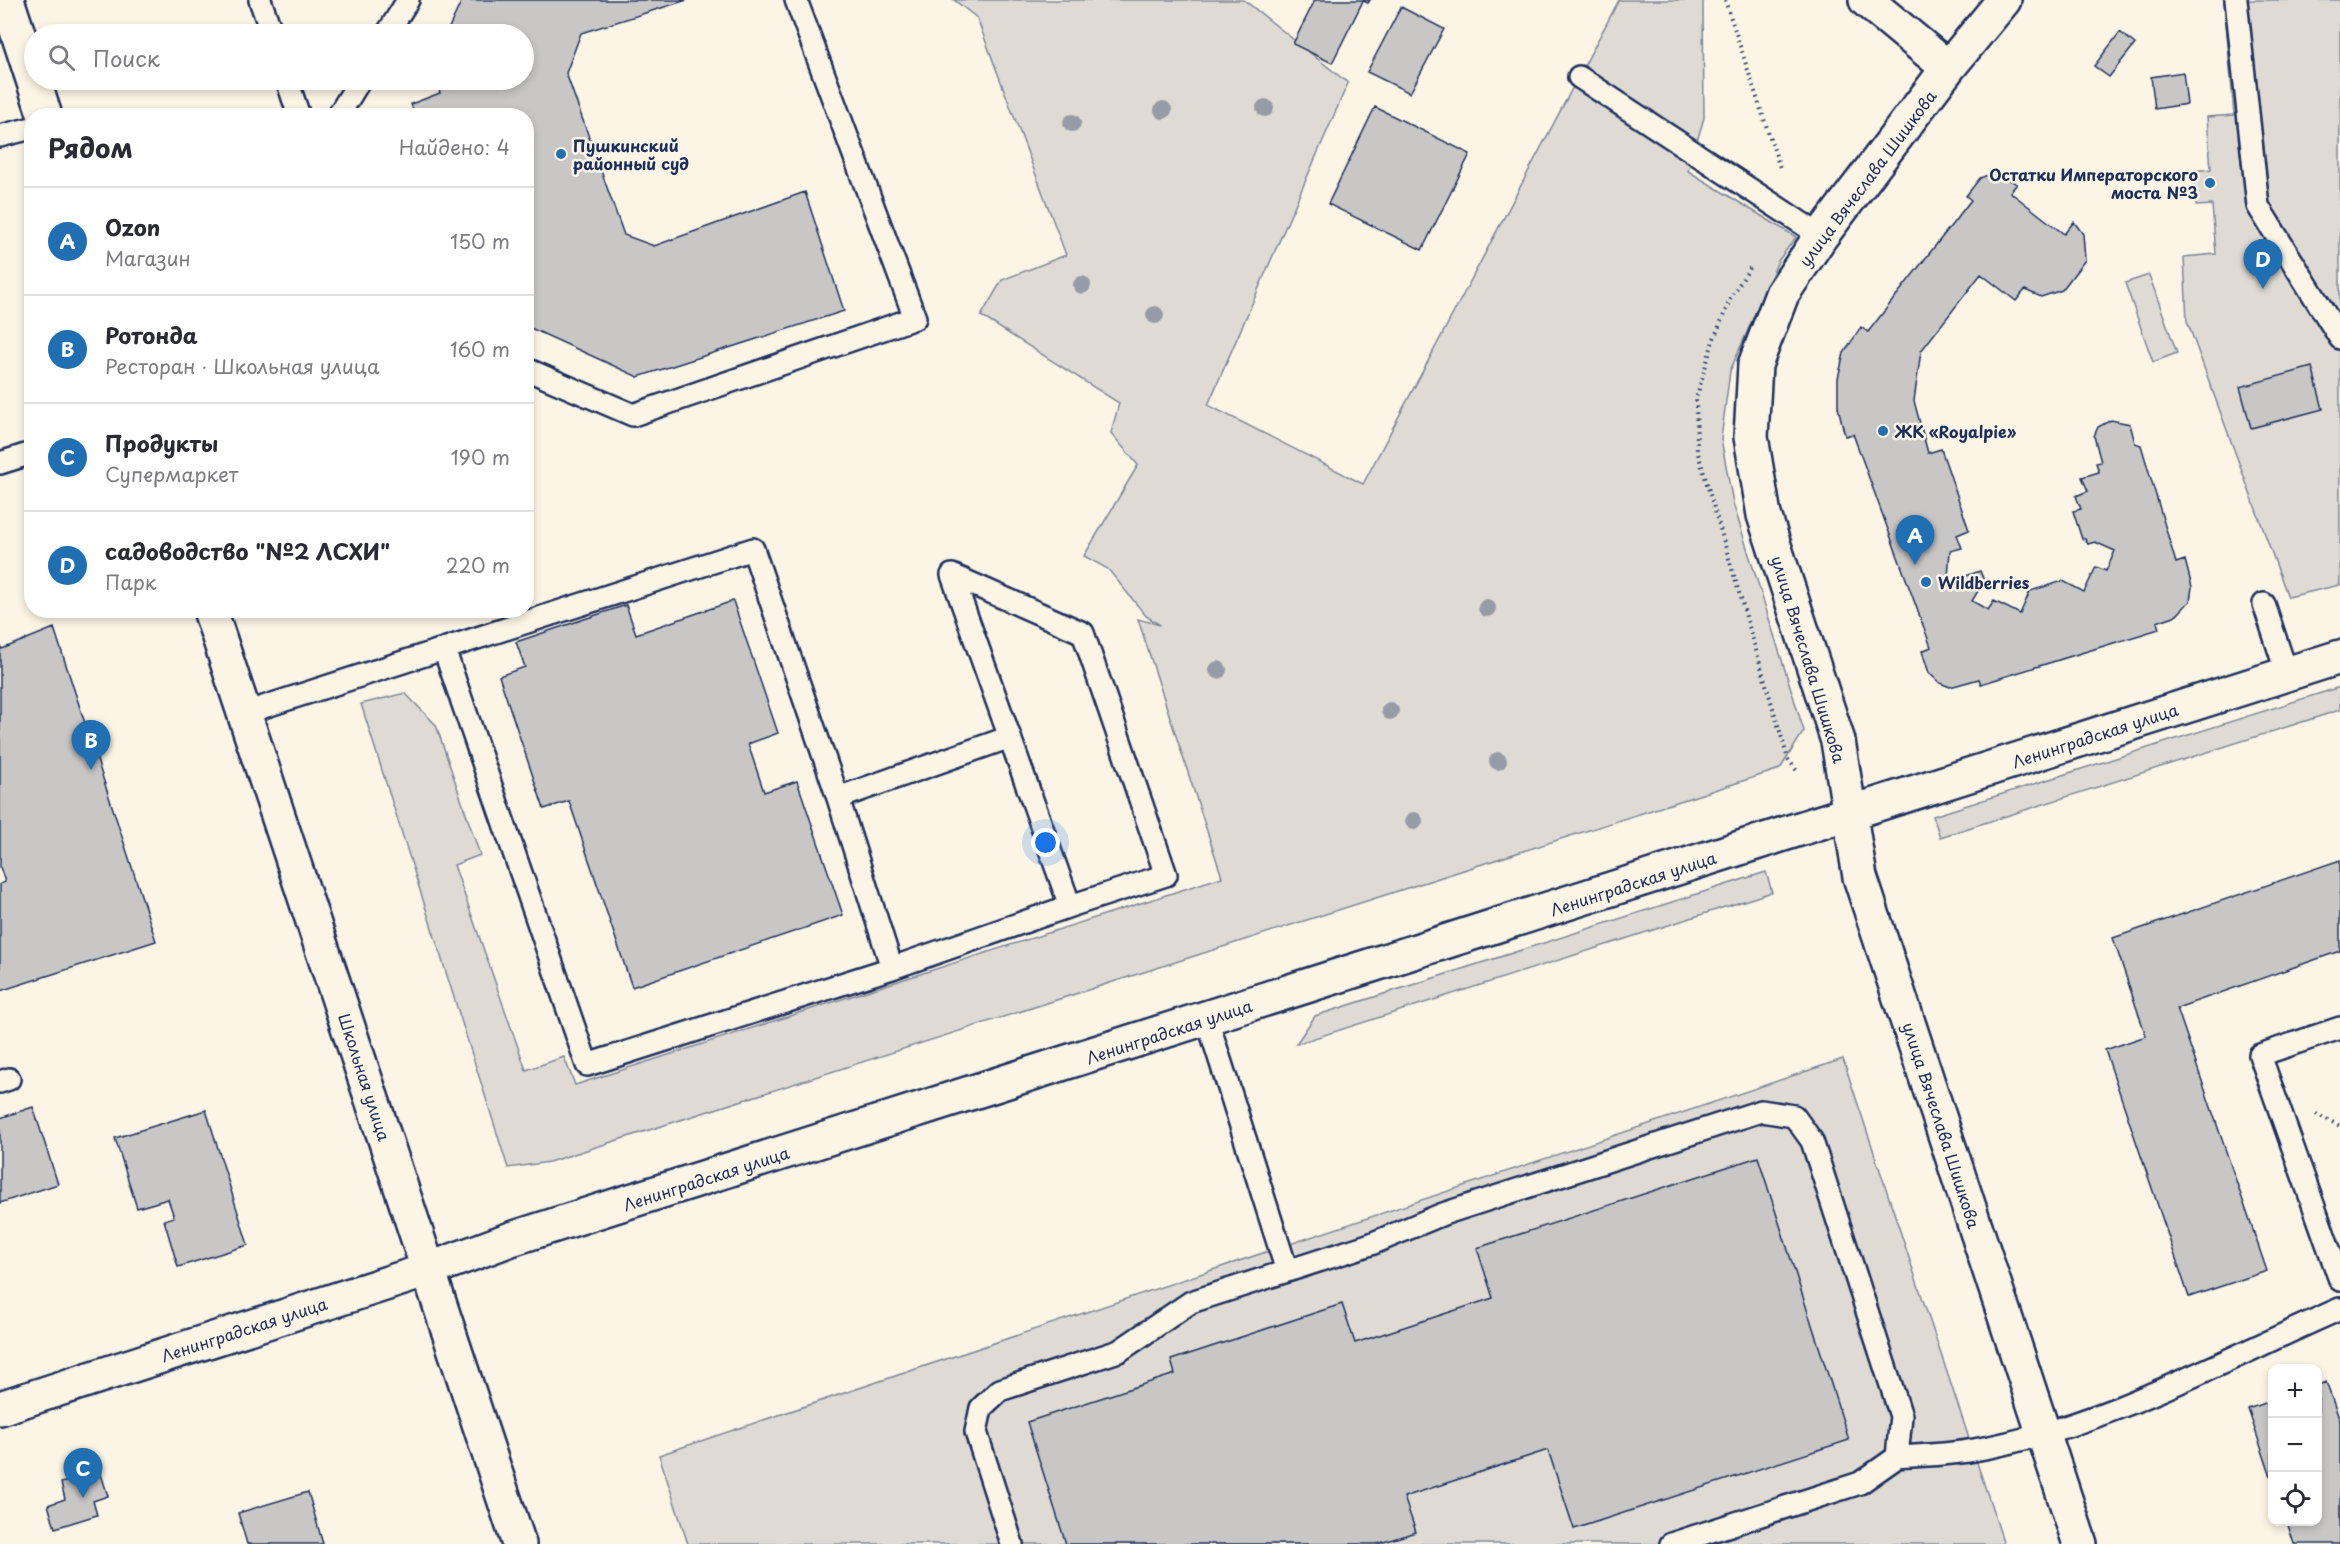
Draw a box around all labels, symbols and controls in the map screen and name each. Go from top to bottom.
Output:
search box [24,24,534,90]
icon: search [45,41,78,74]
text: Поиск [93,41,160,74]
street label: улица Вячеслава Шишкова [1793,85,1941,271]
text: Рядом [48,128,133,167]
text: Найдено: 4 [399,132,510,162]
place label: Пушкинский районный суд [573,133,689,175]
marker: Пушкинский районный суд [554,147,568,161]
place label: Остатки Императорского моста №3 [1989,162,2198,204]
marker: Остатки Императорского моста №3 [2203,176,2217,190]
text: Ozon [105,210,160,243]
text: A [60,226,75,256]
text: 150 m [450,226,510,256]
pin: D [2244,240,2282,289]
text: Магазин [105,243,191,273]
text: Ротонда [105,318,198,351]
text: B [61,334,74,364]
text: 160 m [450,334,510,364]
text: Ресторан · Школьная улица [105,351,380,381]
place label: ЖК «Royalpie» [1894,419,2017,443]
marker: ЖК «Royalpie» [1876,424,1890,438]
text: Продукты [105,426,218,459]
text: C [60,442,75,472]
text: 190 m [451,442,510,472]
text: Супермаркет [105,459,238,489]
pin: A [1896,516,1934,565]
text: садоводство "№2 ЛСХИ" [105,534,390,567]
text: D [60,550,75,580]
text: 220 m [446,550,510,580]
street label: улица Вячеслава Шишкова [1766,552,1852,766]
text: Парк [105,567,157,597]
place label: Wildberries [1938,570,2030,594]
marker: Wildberries [1919,575,1933,589]
street label: Ленинградская улица [2009,697,2181,773]
pin: B [72,720,110,770]
your location [1031,828,1060,857]
street label: Ленинградская улица [1547,845,1719,921]
street label: Ленинградская улица [1083,993,1255,1069]
street label: Школьная улица [333,1010,397,1144]
street label: улица Вячеслава Шишкова [1897,1019,1987,1231]
street label: Ленинградская улица [620,1140,792,1216]
street label: Ленинградская улица [158,1291,330,1367]
map controls [2268,1364,2322,1526]
button: + [2268,1364,2322,1418]
button: − [2268,1418,2322,1472]
pin: C [64,1448,103,1498]
button: locate [2268,1472,2322,1526]

